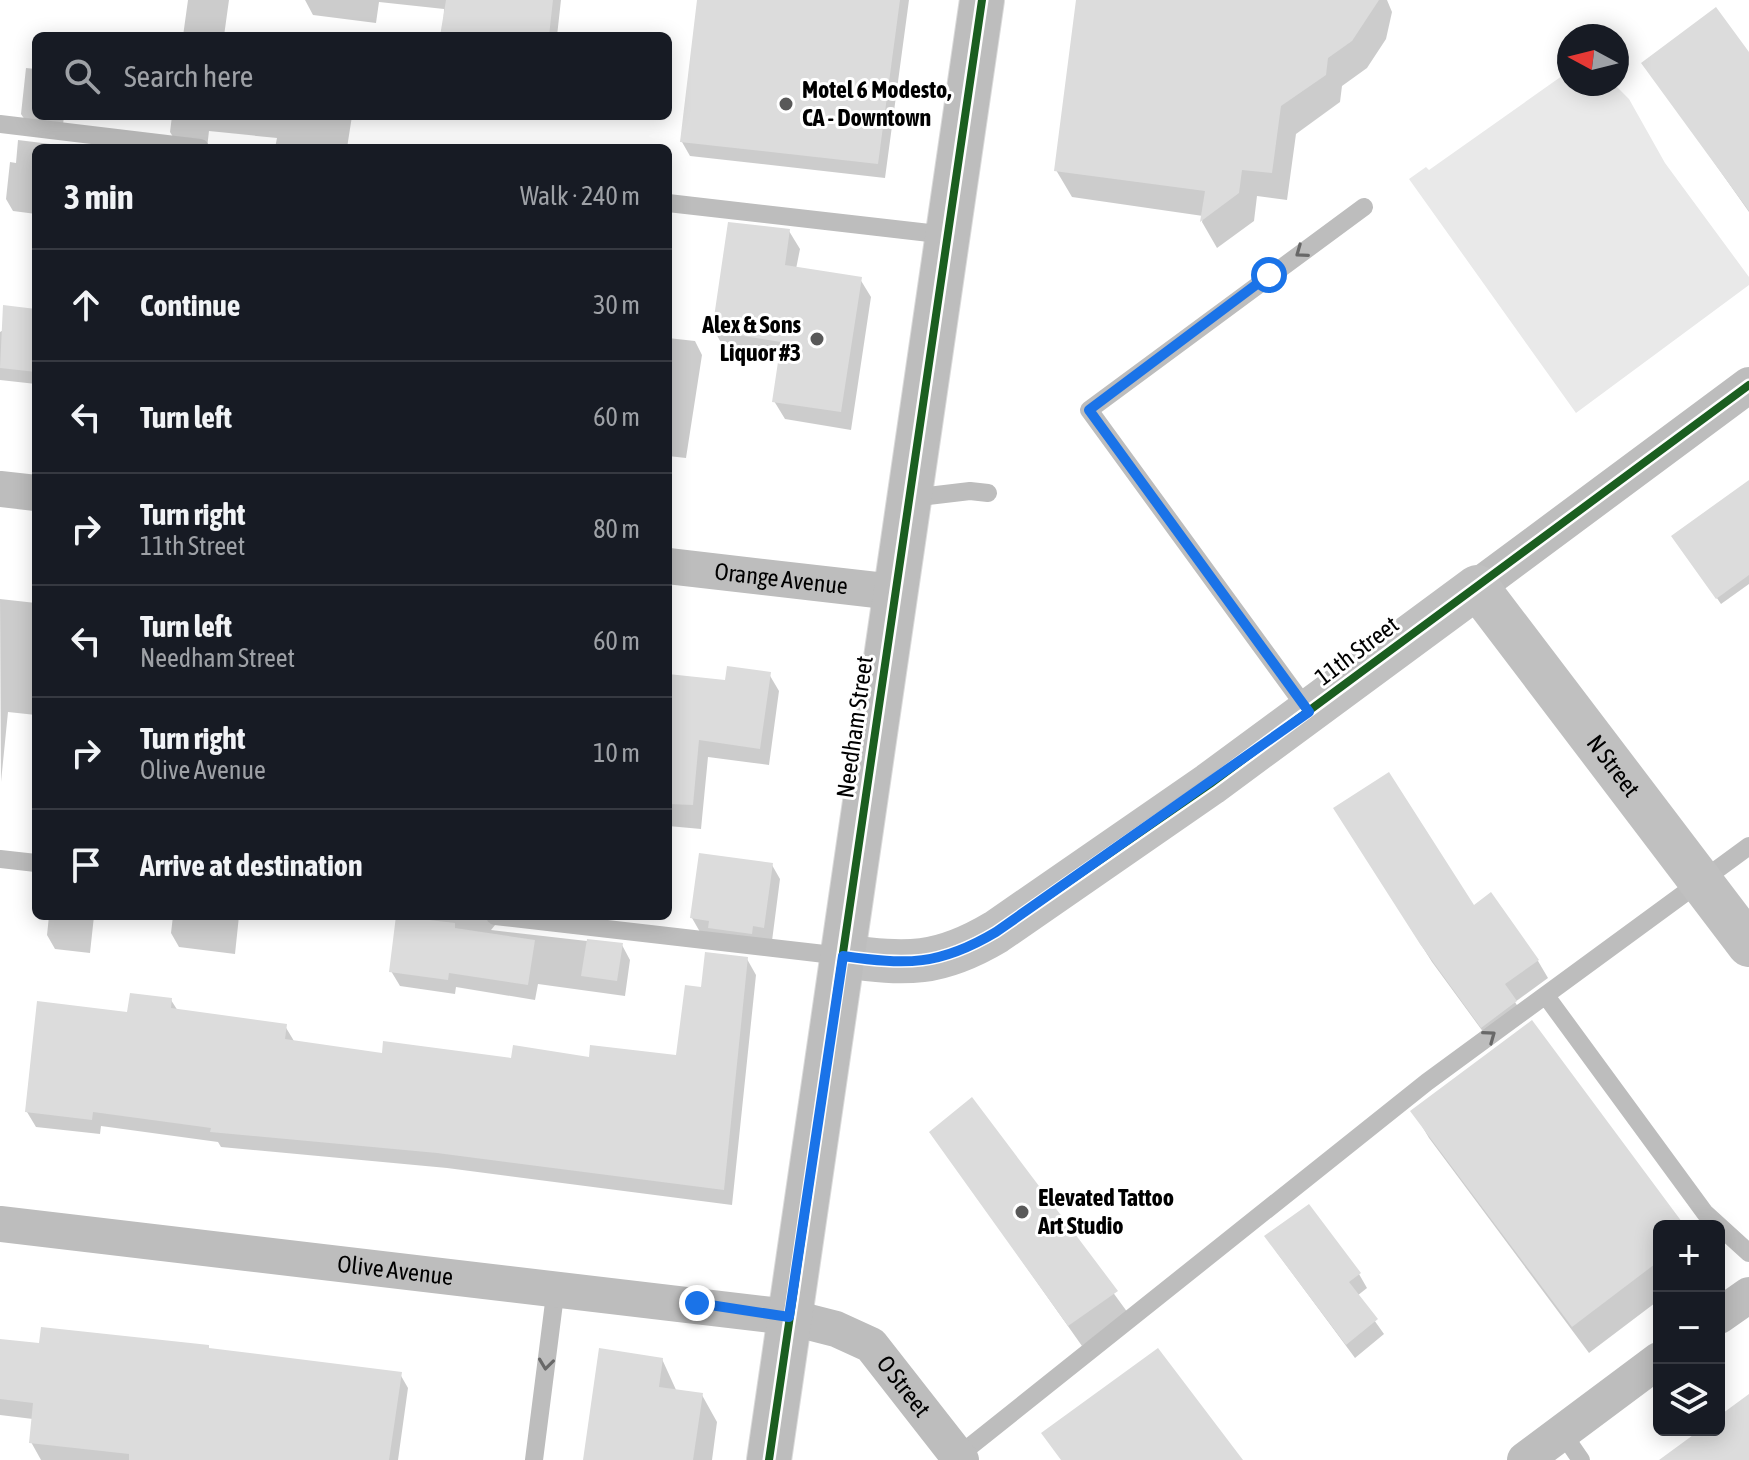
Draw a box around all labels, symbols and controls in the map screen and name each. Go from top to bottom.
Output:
north arrow [1557,24,1629,96]
search box [32,32,672,120]
icon: search [60,54,104,98]
text: Search here [124,59,253,93]
place label: Motel 6 Modesto, CA - Downtown [802,76,951,131]
marker: Motel 6 Modesto, CA - Downtown [777,95,795,113]
text: 3 min [64,177,133,216]
text: Walk · 240 m [520,181,640,211]
one-way arrow [1295,243,1309,257]
route start [1251,257,1287,293]
icon: ahead [64,283,108,327]
text: Continue [140,288,240,322]
text: 30 m [593,290,640,320]
place label: Alex & Sons Liquor #3 [701,311,802,366]
marker: Alex & Sons Liquor #3 [808,330,826,348]
icon: left [64,395,108,439]
text: Turn left [140,400,232,434]
text: 60 m [593,402,640,432]
text: Turn right [140,497,246,531]
icon: right [64,507,108,551]
text: 80 m [593,514,640,544]
text: 11th Street [140,531,245,561]
street label: Orange Avenue [713,557,849,600]
text: Turn left [140,609,232,643]
street label: 11th Street [1310,611,1404,691]
icon: left [64,619,108,663]
text: 60 m [593,626,640,656]
text: Needham Street [140,643,295,673]
street label: Needham Street [831,654,878,800]
text: Turn right [140,721,246,755]
street label: N Street [1581,730,1646,802]
icon: right [64,731,108,775]
text: 10 m [593,738,640,768]
text: Olive Avenue [140,755,266,785]
icon: arrive [64,843,108,887]
text: Arrive at destination [140,848,362,882]
one-way arrow [1482,1031,1496,1046]
place label: Elevated Tattoo Art Studio [1037,1184,1174,1239]
marker: Elevated Tattoo Art Studio [1013,1203,1031,1221]
map controls [1653,1220,1725,1436]
button: + [1653,1220,1725,1292]
street label: Olive Avenue [336,1250,455,1290]
route end [679,1285,715,1321]
button: − [1653,1292,1725,1364]
street label: O Street [872,1350,936,1422]
one-way arrow [538,1358,555,1371]
button: layers [1653,1364,1725,1436]

